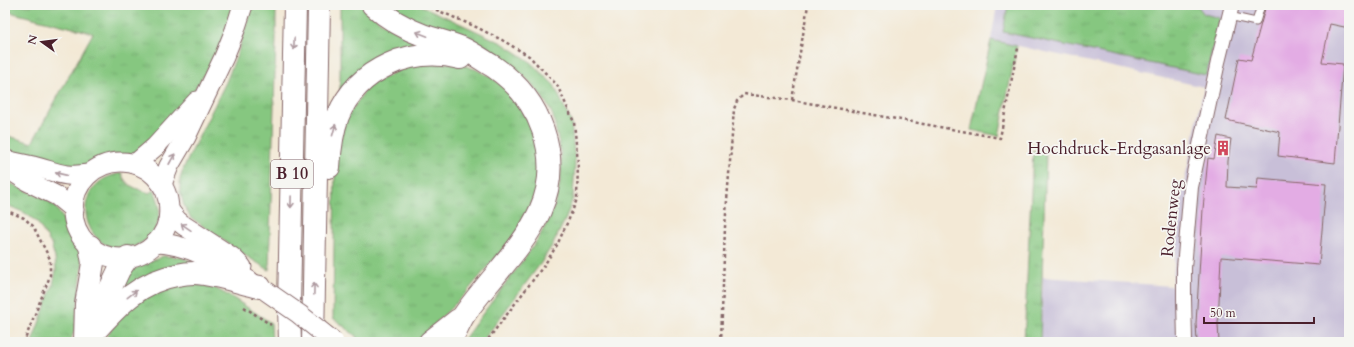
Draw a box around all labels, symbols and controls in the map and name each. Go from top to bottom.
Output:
north arrow [22,22,62,62]
one-way arrow [417,30,429,38]
text: N [24,33,41,46]
one-way arrow [290,37,298,50]
one-way arrow [331,124,338,137]
place label: Hochdruck-Erdgasanlage [1027,137,1211,160]
building icon: Hochdruck-Erdgasanlage [1214,139,1232,157]
one-way arrow [169,154,177,166]
road number: B 10 [271,160,313,188]
one-way arrow [55,170,68,178]
street label: Rodenweg [1155,177,1187,258]
one-way arrow [288,195,295,208]
one-way arrow [181,223,192,231]
one-way arrow [310,283,318,296]
one-way arrow [126,290,137,299]
scale bar [1204,299,1314,325]
text: 50 m [1210,305,1237,321]

